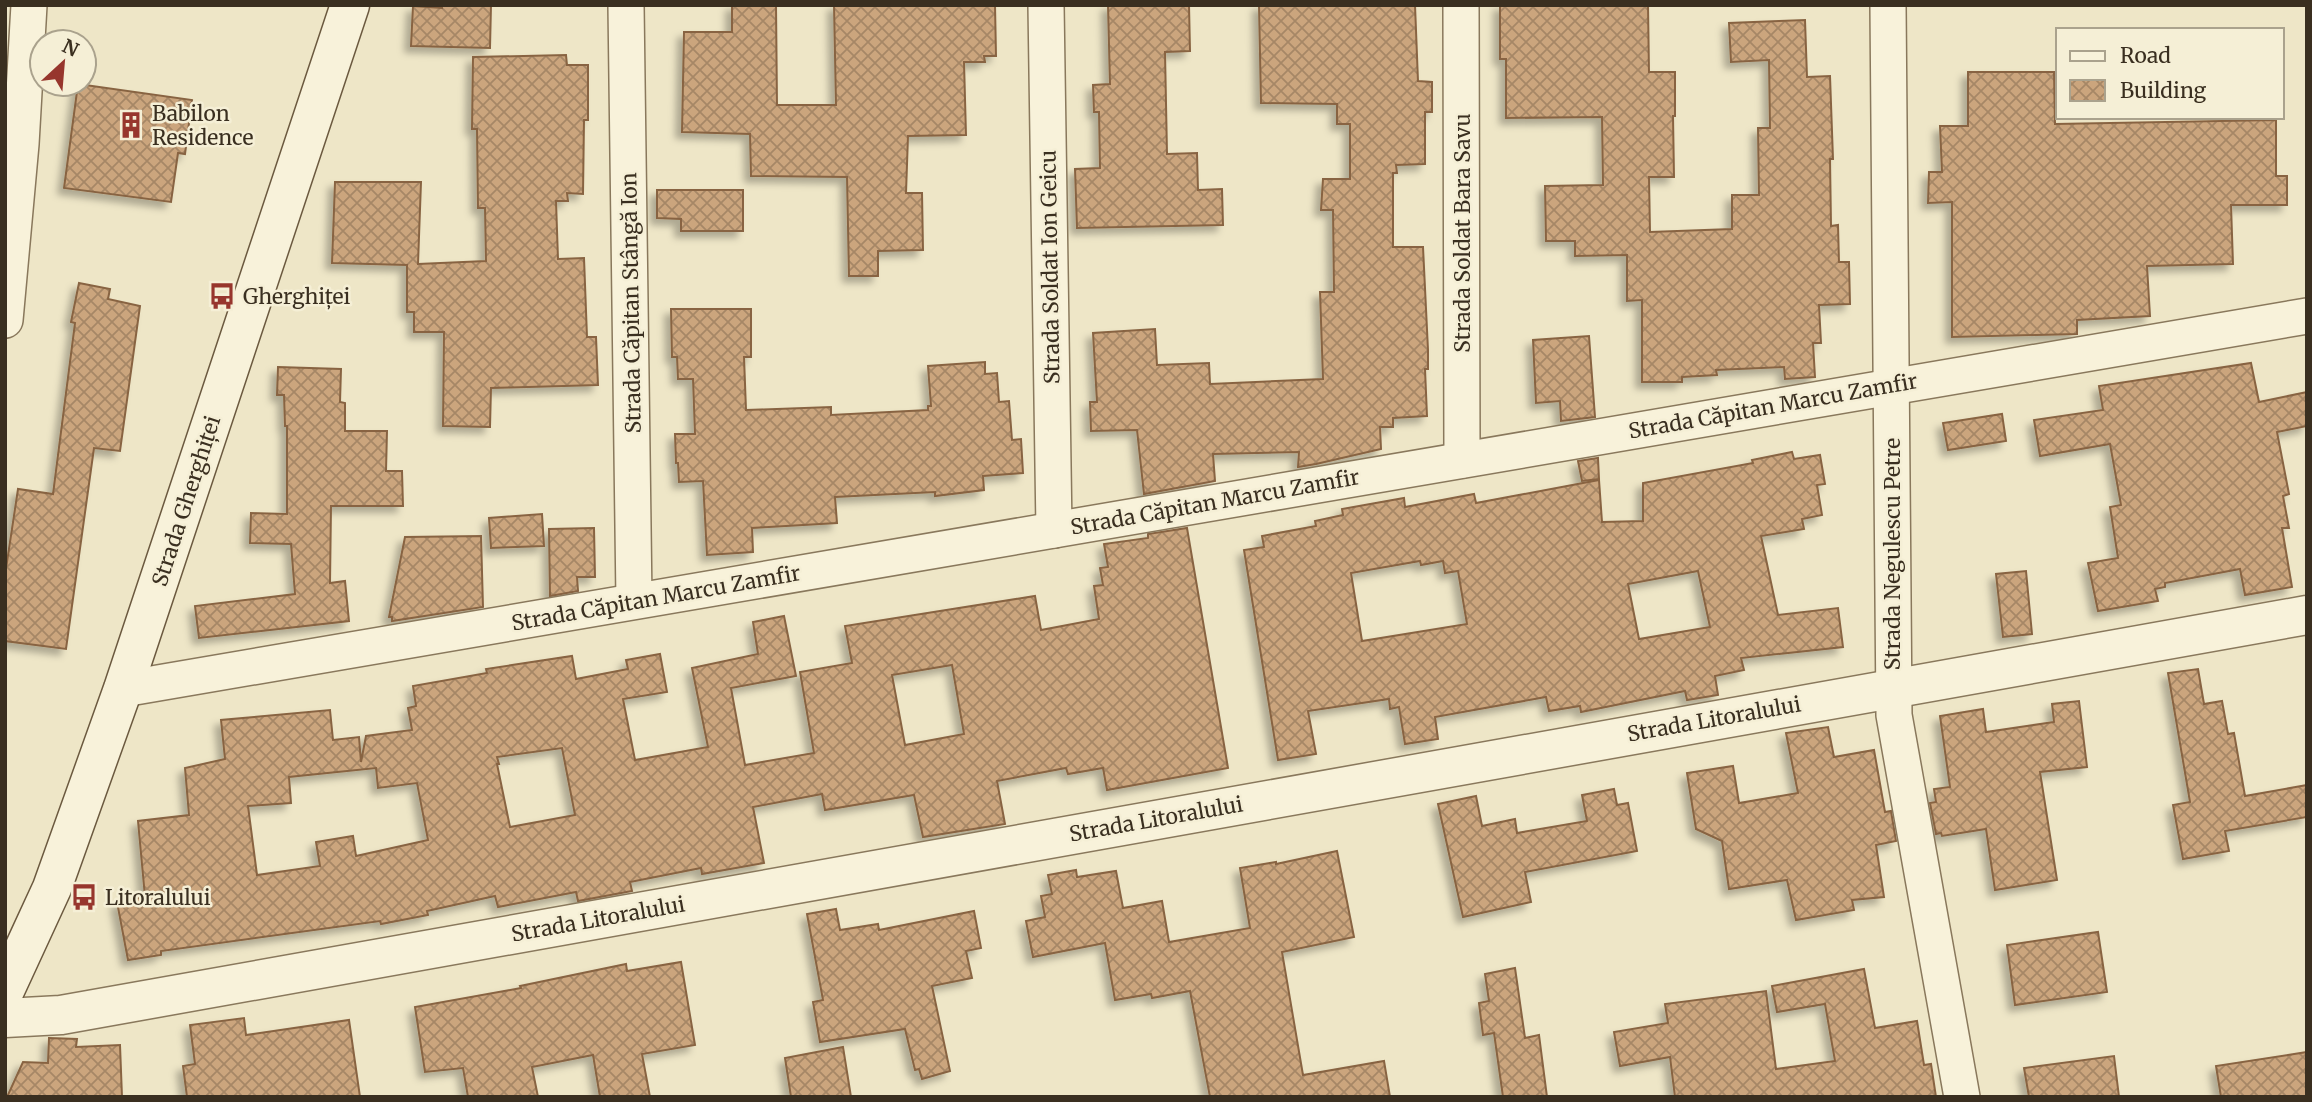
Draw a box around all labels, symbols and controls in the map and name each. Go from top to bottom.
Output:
north arrow [28,28,98,98]
legend [2056,28,2284,119]
text: N [58,34,82,62]
text: Road [2120,42,2171,69]
text: Building [2120,77,2207,104]
place label: Babilon Residence [152,100,254,151]
building icon: Babilon Residence [116,110,146,140]
street label: Strada Soldat Bara Savu [1449,113,1476,353]
street label: Strada Soldat Ion Geicu [1034,150,1066,384]
street label: Strada Căpitan Stângă Ion [615,172,647,434]
bus stop icon: Gherghiței [207,281,237,311]
place label: Gherghiței [243,283,351,310]
street label: Strada Căpitan Marcu Zamfir [1626,367,1920,445]
street label: Strada Gherghiței [146,412,226,590]
street label: Strada Negulescu Petre [1879,438,1906,670]
street label: Strada Căpitan Marcu Zamfir [1068,463,1362,541]
street label: Strada Căpitan Marcu Zamfir [509,559,803,637]
street label: Strada Litoralului [1625,690,1803,748]
street label: Strada Litoralului [1067,790,1245,848]
bus stop icon: Litoralului [69,882,99,912]
place label: Litoralului [105,884,211,911]
street label: Strada Litoralului [509,890,687,948]

